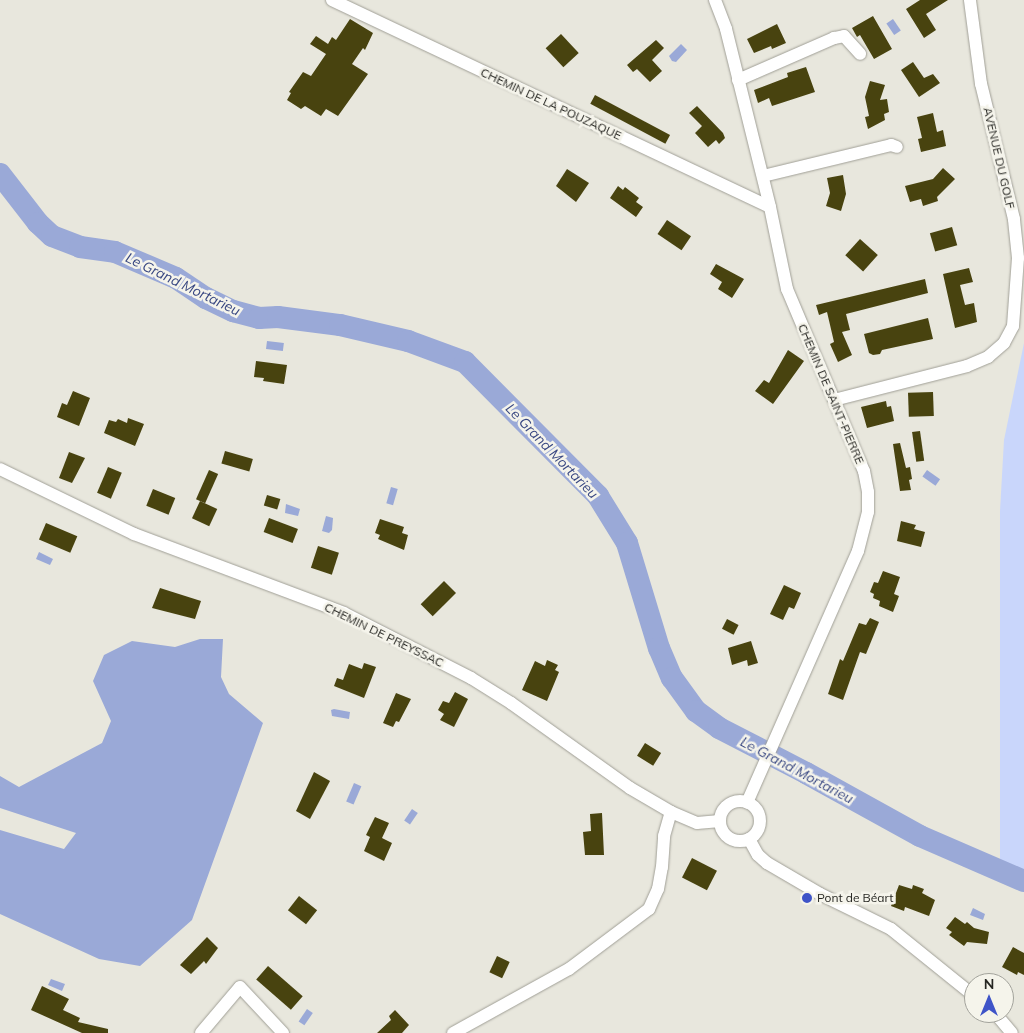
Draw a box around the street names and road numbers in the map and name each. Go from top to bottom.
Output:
street label: CHEMIN DE LA POUZAQUE [478,65,624,143]
street label: AVENUE DU GOLF [980,106,1018,210]
street label: CHEMIN DE SAINT-PIERRE [795,322,867,466]
street label: CHEMIN DE PREYSSAC [322,600,446,670]

